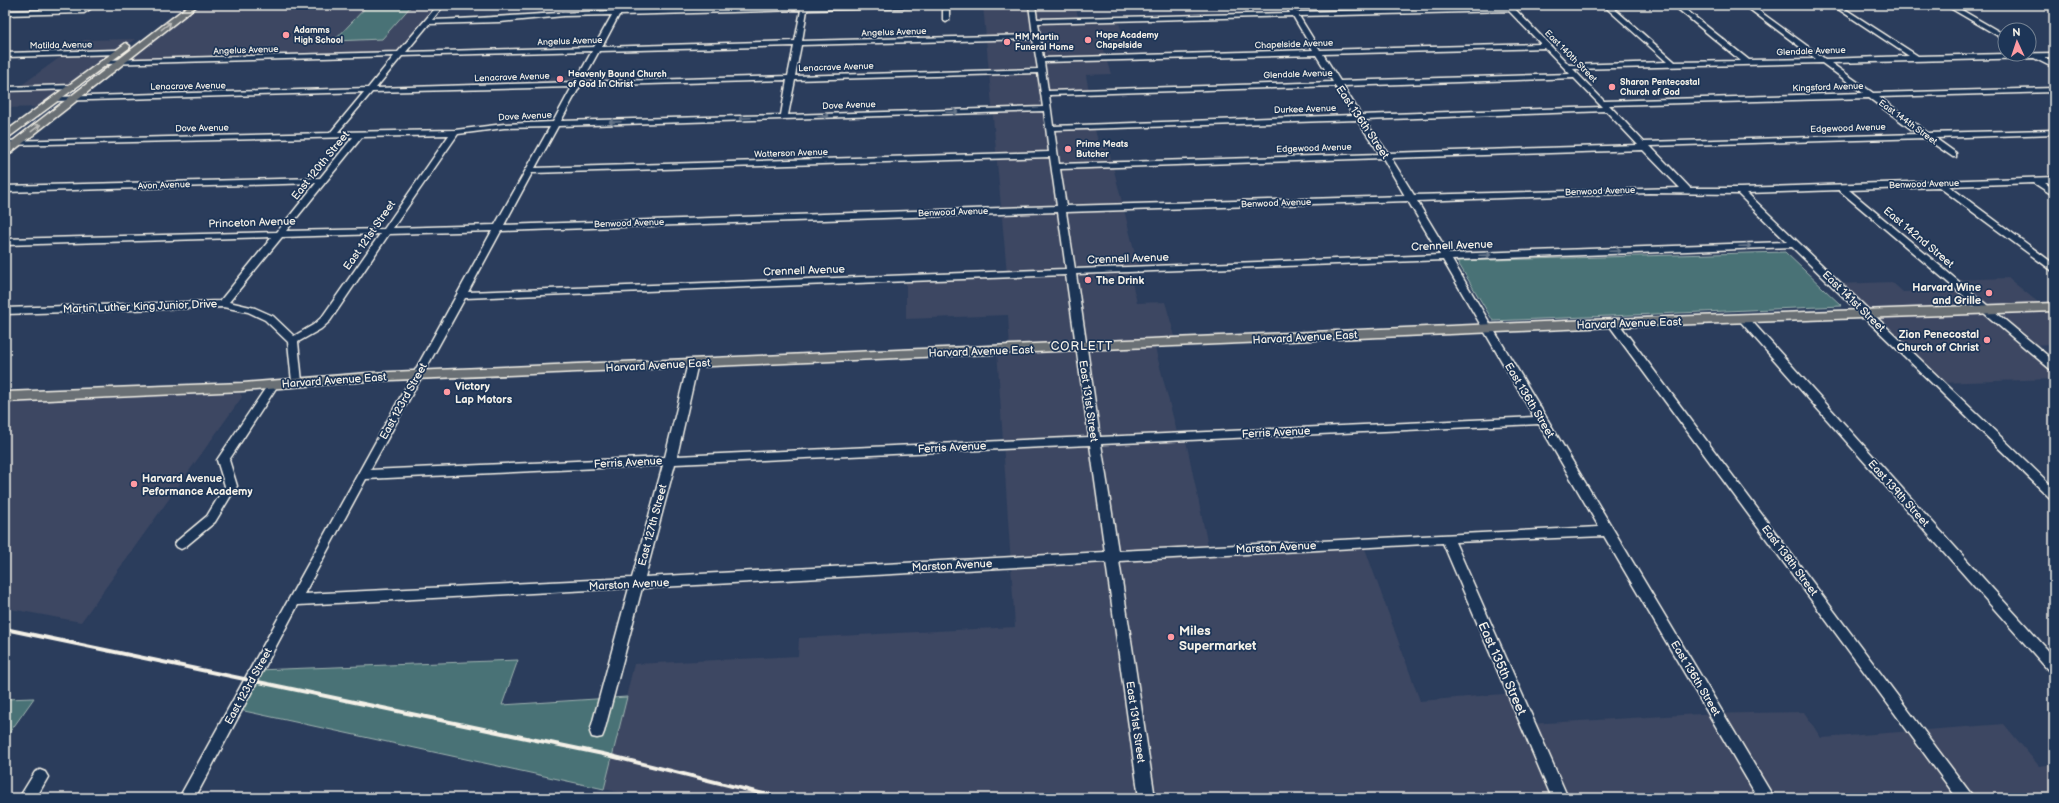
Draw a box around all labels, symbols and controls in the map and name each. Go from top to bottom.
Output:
one-way arrow [161,22,172,31]
north arrow [1997,22,2037,62]
place label: Adamms High School [293,25,343,46]
street label: Angelus Avenue [861,26,927,39]
text: N [2012,26,2021,39]
street label: East 140th Street [1542,28,1599,85]
marker: Adamms High School [281,30,291,40]
place label: Hope Academy Chapelside [1096,30,1159,51]
place label: HM Martin Funeral Home [1015,32,1074,53]
street label: Angelus Avenue [537,35,603,48]
marker: Hope Academy Chapelside [1083,35,1093,45]
marker: HM Martin Funeral Home [1002,37,1012,47]
street label: Chapelside Avenue [1254,38,1334,51]
street label: Matilda Avenue [30,39,93,52]
street label: Angelus Avenue [213,44,279,57]
street label: Glendale Avenue [1776,45,1846,58]
street label: Lenacrave Avenue [798,61,875,74]
street label: Glendale Avenue [1263,68,1333,81]
place label: Heavenly Bound Church of God In Christ [568,69,667,90]
street label: Lenacrave Avenue [474,71,551,84]
marker: Heavenly Bound Church of God In Christ [555,74,565,84]
place label: Sharon Pentecostal Church of God [1620,77,1700,98]
street label: Lenacrave Avenue [150,80,227,93]
street label: Kingsford Avenue [1792,81,1864,94]
marker: Sharon Pentecostal Church of God [1607,82,1617,92]
street label: East 136th Street [1333,83,1392,162]
street label: East 144th Street [1876,97,1939,148]
street label: Dove Avenue [822,99,877,112]
street label: Durkee Avenue [1274,103,1337,116]
one-way arrow [945,108,958,115]
street label: Dove Avenue [498,110,553,123]
one-way arrow [816,112,829,119]
one-way arrow [739,114,752,122]
one-way arrow [609,119,622,126]
street label: Edgewood Avenue [1810,122,1887,135]
street label: Dove Avenue [175,123,230,134]
one-way arrow [30,124,41,132]
street label: East 120th Street [289,128,353,202]
place label: Prime Meats Butcher [1076,139,1129,160]
street label: Edgewood Avenue [1276,142,1353,155]
marker: Prime Meats Butcher [1063,144,1073,154]
street label: Watterson Avenue [754,147,829,160]
street label: Benwood Avenue [1889,178,1960,191]
street label: Avon Avenue [138,179,191,192]
street label: Benwood Avenue [1565,185,1636,198]
street label: Benwood Avenue [1241,197,1312,210]
street label: East 121st Street [341,198,399,273]
street label: East 142nd Street [1881,204,1957,271]
street label: Benwood Avenue [918,206,989,219]
street label: Princeton Avenue [208,214,296,231]
street label: Benwood Avenue [594,217,665,230]
street label: Crennell Avenue [1411,238,1494,253]
one-way arrow [1738,242,1751,250]
one-way arrow [1608,247,1621,254]
street label: Crennell Avenue [1087,251,1170,266]
one-way arrow [1478,252,1491,259]
street label: Crennell Avenue [763,263,846,278]
street label: East 141st Street [1820,268,1888,335]
place label: The Drink [1096,274,1144,287]
marker: The Drink [1083,275,1093,285]
place label: Harvard Wine and Grille [1912,281,1981,307]
marker: Harvard Wine and Grille [1984,288,1994,298]
street label: Martin Luther King Junior Drive [63,297,218,316]
street label: Harvard Avenue East [1576,315,1682,332]
street label: Harvard Avenue East [1252,328,1358,347]
place label: Zion Penecostal Church of Christ [1897,328,1979,354]
marker: Zion Penecostal Church of Christ [1982,335,1992,345]
district label: CORLETT [1051,339,1113,354]
street label: Harvard Avenue East [928,343,1034,360]
street label: Harvard Avenue East [605,356,711,375]
street label: East 131st Street [1076,359,1101,443]
street label: East 123rd Street [377,360,430,442]
street label: East 136th Street [1502,360,1557,441]
street label: Harvard Avenue East [281,370,387,391]
place label: Victory Lap Motors [455,380,513,406]
marker: Victory Lap Motors [442,387,452,397]
street label: Ferris Avenue [1241,424,1311,441]
street label: Ferris Avenue [917,439,987,456]
street label: Ferris Avenue [593,454,663,471]
street label: East 139th Street [1865,457,1932,530]
place label: Harvard Avenue Peformance Academy [142,472,253,498]
marker: Harvard Avenue Peformance Academy [129,479,139,489]
street label: East 127th Street [635,482,670,567]
street label: East 138th Street [1759,522,1821,599]
street label: Marston Avenue [1235,539,1317,556]
street label: Marston Avenue [911,557,993,574]
street label: Marston Avenue [588,576,670,593]
street label: East 135th Street [1474,619,1530,718]
place label: Miles Supermarket [1179,623,1257,654]
marker: Miles Supermarket [1166,632,1176,642]
street label: East 136th Street [1668,638,1723,719]
street label: East 123rd Street [222,645,275,727]
street label: East 131st Street [1123,680,1148,764]

